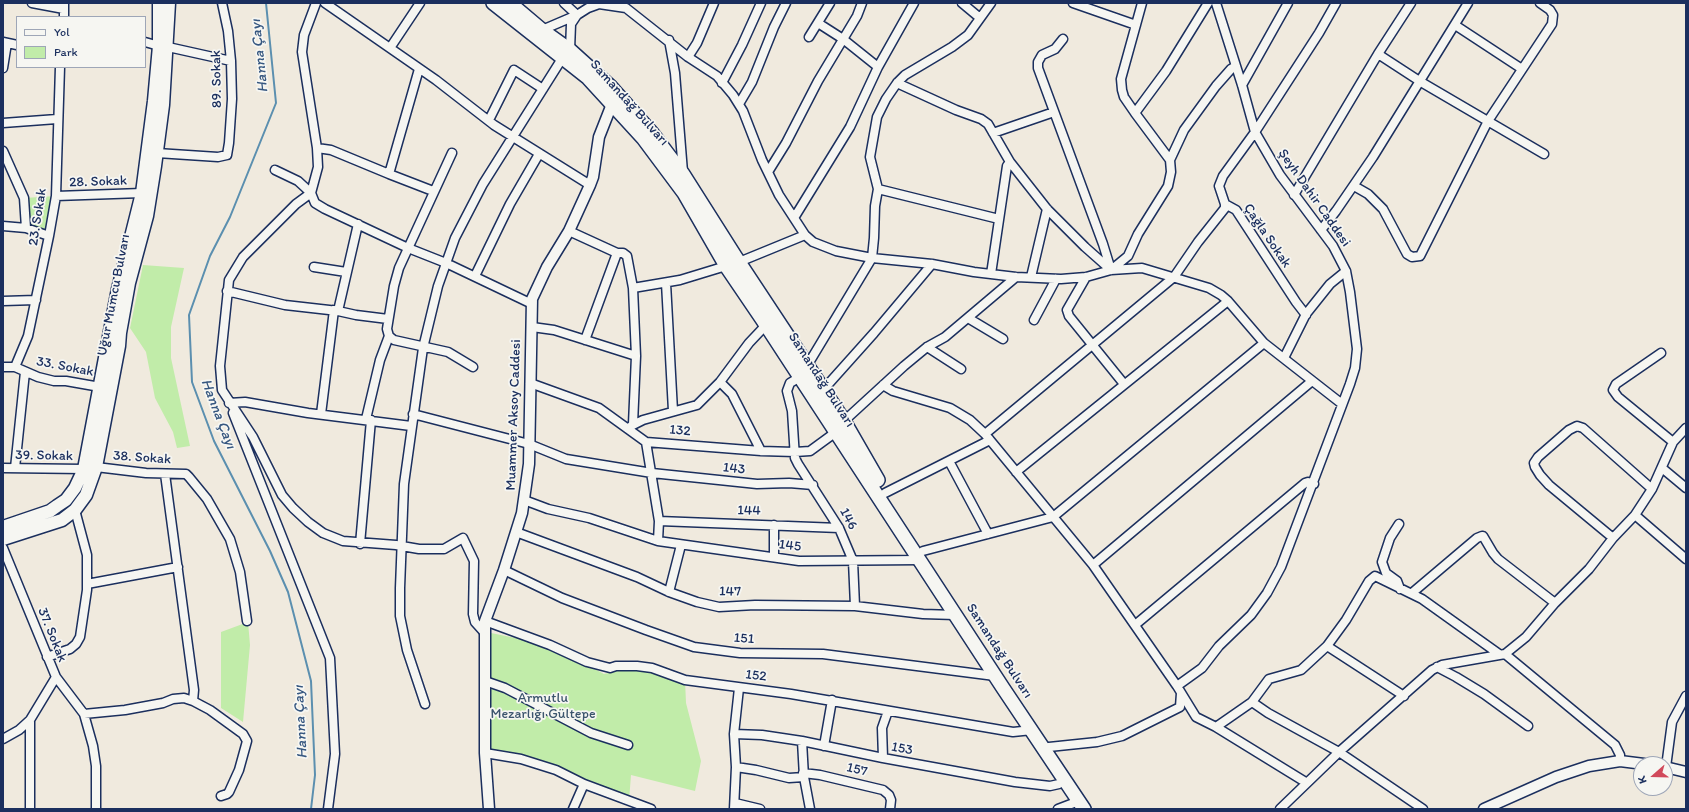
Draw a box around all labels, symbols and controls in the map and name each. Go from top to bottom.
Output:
legend [16,16,146,68]
water label: Hanna Çayı [247,18,273,94]
text: Yol [54,25,70,39]
text: Park [54,45,78,59]
street label: 89. Sokak [208,50,226,108]
street label: Samandağ Bulvarı [586,57,672,149]
street label: Şeyh Dahir Caddesi [1274,146,1354,250]
street label: 28. Sokak [69,173,127,191]
street label: 23. Sokak [25,187,51,247]
street label: Çağla Sokak [1239,201,1295,271]
street label: Uğur Mumcu Bulvarı [94,233,134,357]
street label: Samandağ Bulvarı [784,329,858,431]
street label: Muammer Aksoy Caddesi [503,339,525,491]
street label: 33. Sokak [35,353,95,381]
water label: Hanna Çayı [196,376,240,452]
street label: 132 [669,422,691,440]
street label: 39. Sokak [15,447,73,465]
street label: 38. Sokak [112,448,172,468]
street label: 143 [722,459,746,479]
street label: 144 [737,502,761,520]
street label: 146 [835,505,861,533]
street label: 145 [778,536,802,556]
street label: 147 [719,583,741,601]
street label: Samandağ Bulvarı [962,600,1036,702]
street label: 37. Sokak [33,605,71,665]
street label: 151 [733,630,755,648]
street label: 152 [744,666,768,686]
water label: Hanna Çayı [290,685,312,759]
park label: Armutlu Mezarlığı Gültepe [490,690,596,722]
street label: 153 [890,739,914,759]
north arrow [1633,756,1673,796]
street label: 157 [845,759,869,781]
text: K [1635,774,1650,785]

